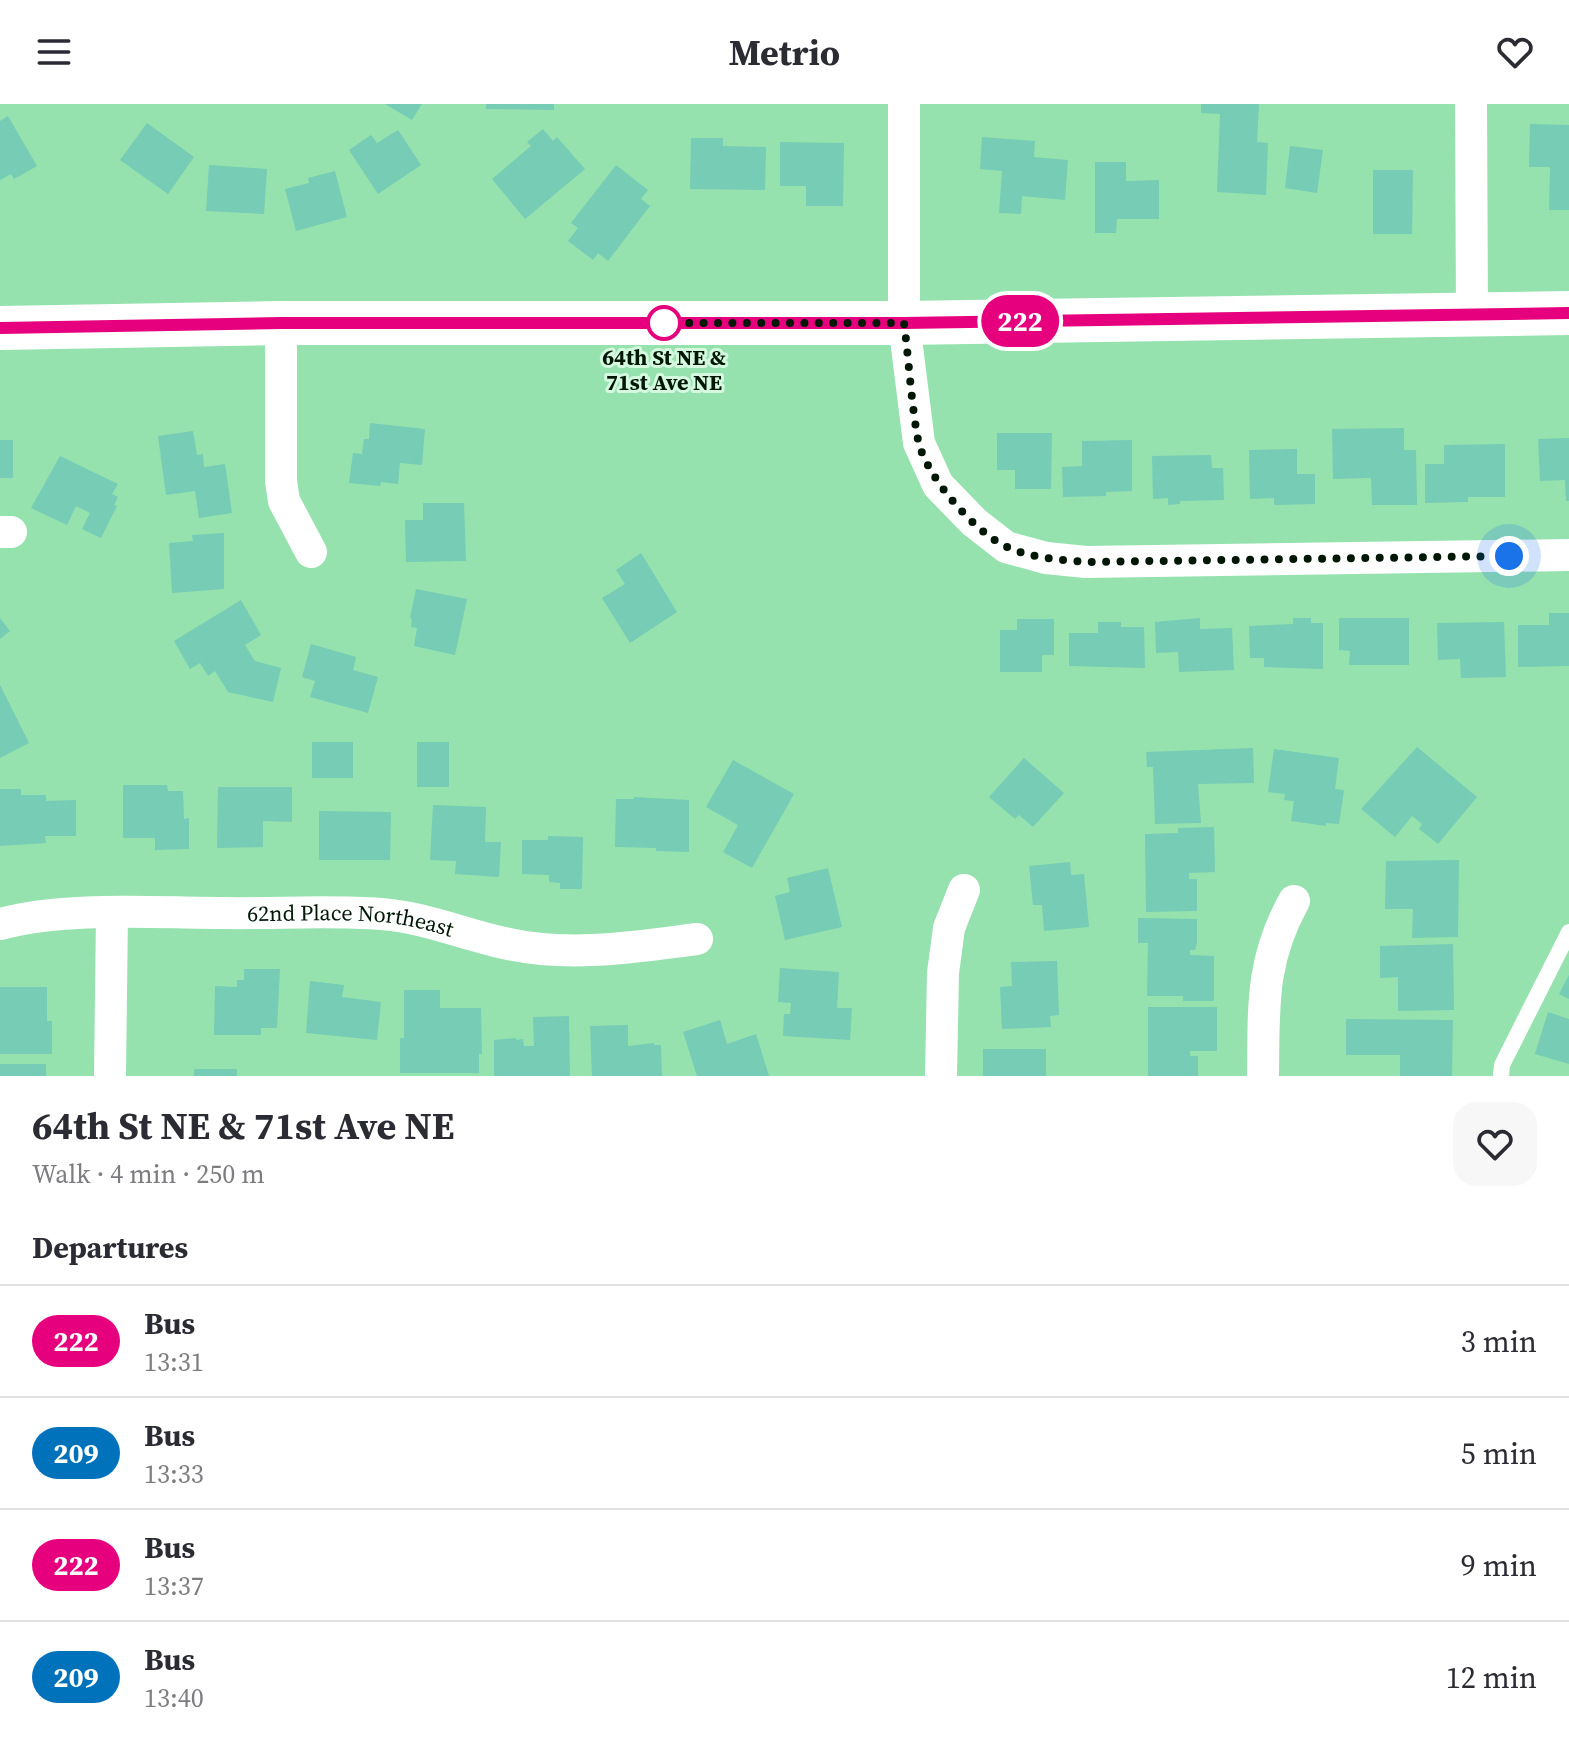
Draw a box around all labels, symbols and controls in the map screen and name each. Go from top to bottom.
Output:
text: Metrio [729,28,840,77]
icon: menu [32,30,76,74]
icon: heart [1493,30,1537,74]
line badge: 222 [974,295,1066,347]
text: 222 [997,302,1043,340]
marker: 64th St NE & 71st Ave NE [647,306,681,340]
place label: 64th St NE & 71st Ave NE [602,342,726,397]
your location [1489,536,1529,576]
street label: 62nd Place Northeast [247,897,458,944]
text: 64th St NE & 71st Ave NE [32,1100,454,1152]
button: heart [1453,1102,1537,1186]
text: Walk · 4 min · 250 m [32,1156,265,1192]
text: Departures [32,1227,188,1268]
text: Bus [144,1303,195,1344]
text: 3 min [1461,1321,1537,1362]
text: 222 [53,1322,99,1360]
text: 13:31 [144,1344,204,1380]
text: Bus [144,1415,195,1456]
text: 5 min [1461,1433,1537,1474]
text: 209 [53,1434,99,1472]
text: 13:33 [144,1456,204,1492]
text: Bus [144,1527,195,1568]
text: 9 min [1461,1545,1537,1586]
text: 222 [53,1546,99,1584]
text: 13:37 [144,1568,204,1604]
text: Bus [144,1639,195,1680]
text: 12 min [1446,1657,1537,1698]
text: 209 [53,1658,99,1696]
text: 13:40 [144,1680,204,1716]

